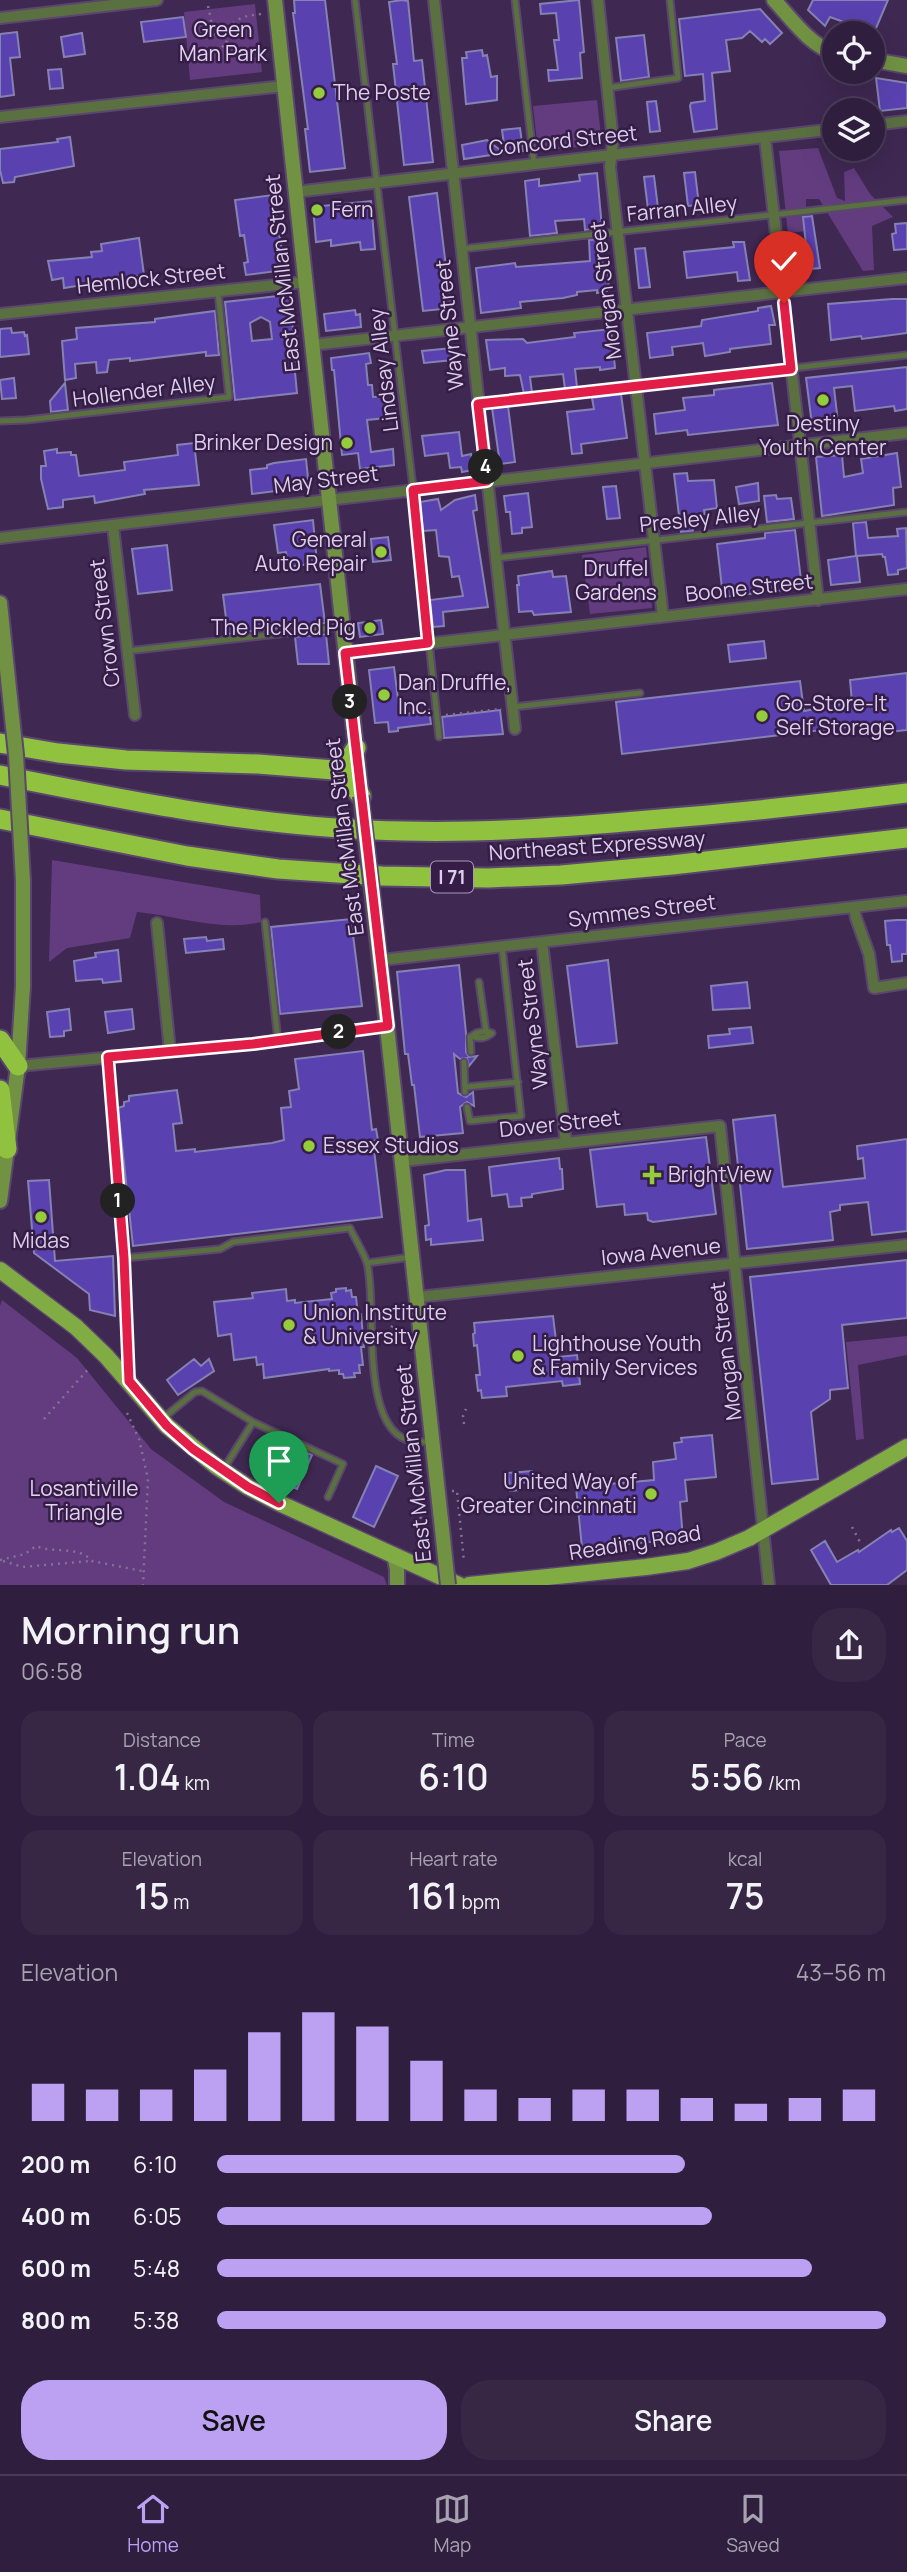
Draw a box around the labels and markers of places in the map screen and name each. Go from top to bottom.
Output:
place label: The Poste [333,78,431,106]
marker: The Poste [311,85,327,101]
place label: Fern [331,195,374,223]
marker: Fern [309,202,325,218]
pin [754,231,814,303]
marker: Destiny Youth Center [815,392,831,408]
place label: Destiny Youth Center [759,409,887,461]
place label: Brinker Design [194,428,333,456]
marker: Brinker Design [339,435,355,451]
pin: 4 [468,449,504,484]
place label: General Auto Repair [255,525,367,577]
marker: General Auto Repair [373,544,389,560]
place label: The Pickled Pig [211,613,356,641]
marker: The Pickled Pig [362,620,378,636]
place label: Dan Druffle, Inc. [398,668,512,720]
pin: 3 [332,684,368,720]
marker: Dan Druffle, Inc. [376,687,392,703]
place label: Go-Store-It Self Storage [776,689,895,741]
marker: Go-Store-It Self Storage [754,708,770,724]
pin: 2 [322,1014,356,1050]
place label: Essex Studios [323,1131,459,1159]
marker: Essex Studios [301,1138,317,1154]
place label: BrightView [668,1160,772,1188]
marker: BrightView [642,1165,662,1185]
pin: 1 [100,1184,136,1218]
marker: Midas [33,1209,49,1225]
place label: Midas [12,1226,70,1254]
place label: Union Institute & University [303,1298,447,1350]
marker: Union Institute & University [281,1317,297,1333]
place label: Lighthouse Youth & Family Services [532,1329,702,1381]
marker: Lighthouse Youth & Family Services [510,1348,526,1364]
pin [249,1431,309,1503]
place label: United Way of Greater Cincinnati [461,1467,638,1519]
marker: United Way of Greater Cincinnati [643,1486,659,1502]

